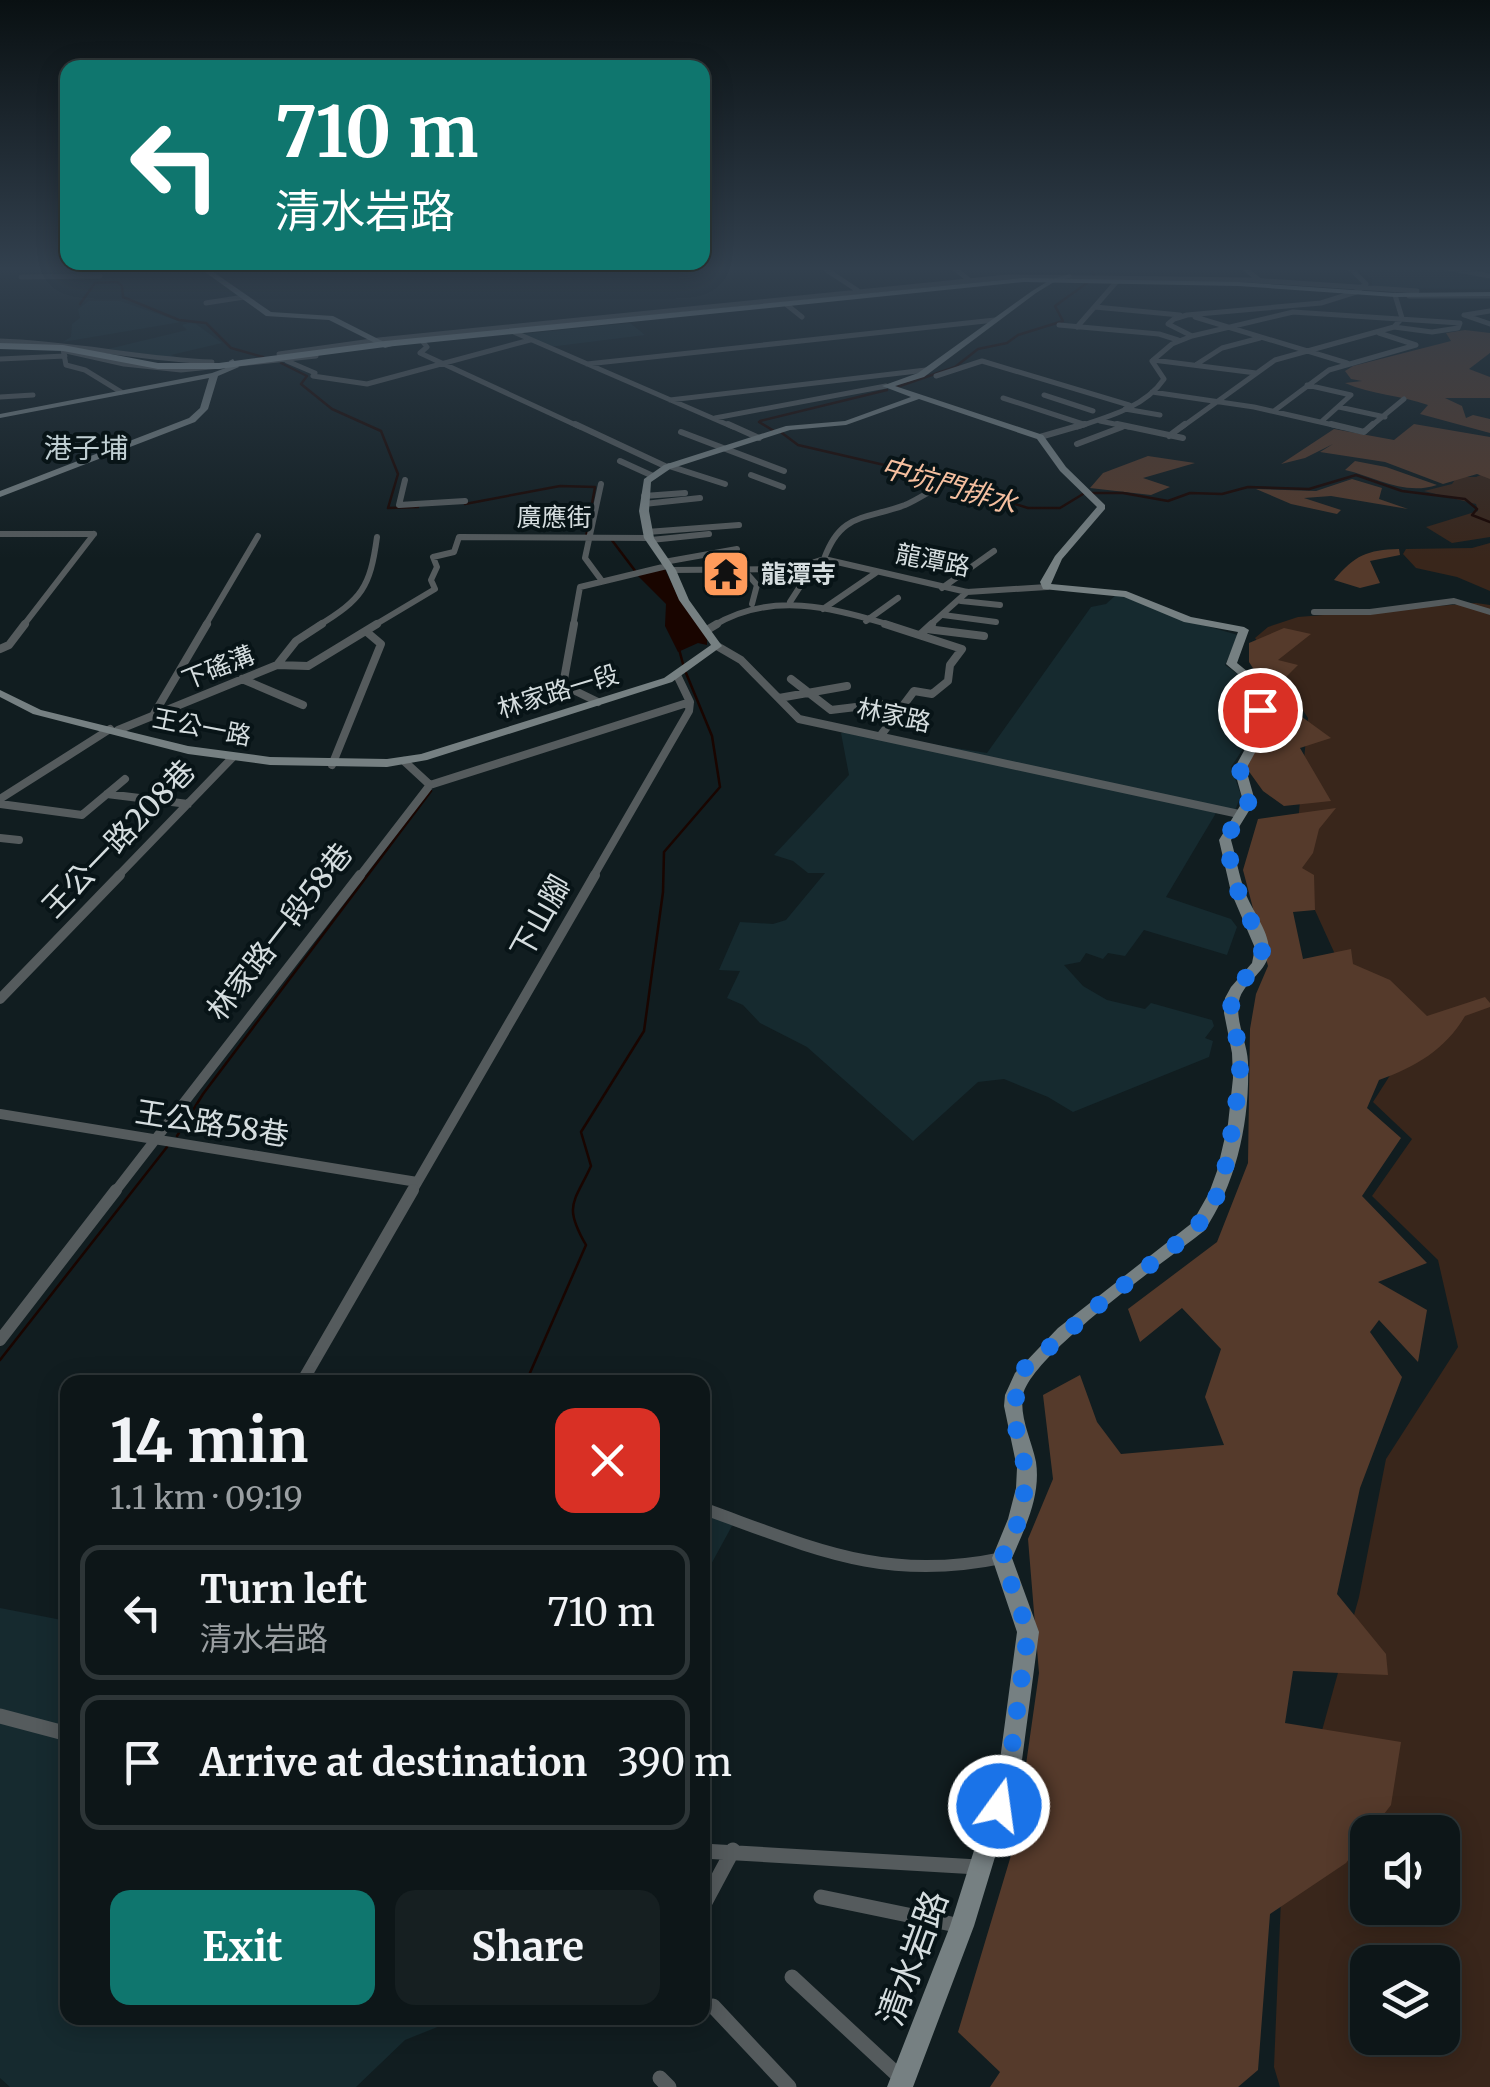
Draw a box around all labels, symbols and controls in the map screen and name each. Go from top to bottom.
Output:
text: 710 m [275,88,478,176]
icon: left [110,100,240,230]
text: 清水岩路 [275,183,455,239]
district label: 港子埔 [44,430,128,466]
water label: 中坑門排水 [877,448,1023,522]
street label: 廣應街 [516,501,592,533]
street label: 龍潭路 [893,537,973,583]
temple icon: 龍潭寺 [700,548,752,600]
place label: 龍潭寺 [761,558,836,590]
street label: 下磘溝 [177,638,259,696]
street label: 林家路一段 [494,657,622,725]
pin [1218,668,1303,753]
icon: arrive [1233,683,1288,738]
street label: 林家路 [854,692,934,738]
street label: 王公一路 [150,702,254,752]
street label: 王公一路208巷 [34,752,203,925]
street label: 林家路一段58巷 [198,835,360,1028]
street label: 下山腳 [502,868,579,965]
street label: 王公路58巷 [133,1092,292,1154]
text: 14 min [110,1403,308,1478]
button: close [555,1408,660,1513]
text: 1.1 km · 09:19 [110,1478,303,1518]
text: Turn left [200,1566,367,1613]
icon: left [115,1585,170,1640]
text: 710 m [547,1589,655,1636]
text: 清水岩路 [200,1619,328,1659]
icon: arrive [115,1735,170,1790]
text: Arrive at destination [200,1739,587,1786]
text: 390 m [617,1739,732,1786]
position arrow [947,1754,1051,1858]
map controls [1350,1815,1460,2055]
button: sound [1350,1815,1460,1925]
street label: 清水岩路 [868,1885,958,2031]
button: Exit [110,1890,375,2005]
button: Share [395,1890,660,2005]
button: layers [1350,1945,1460,2055]

